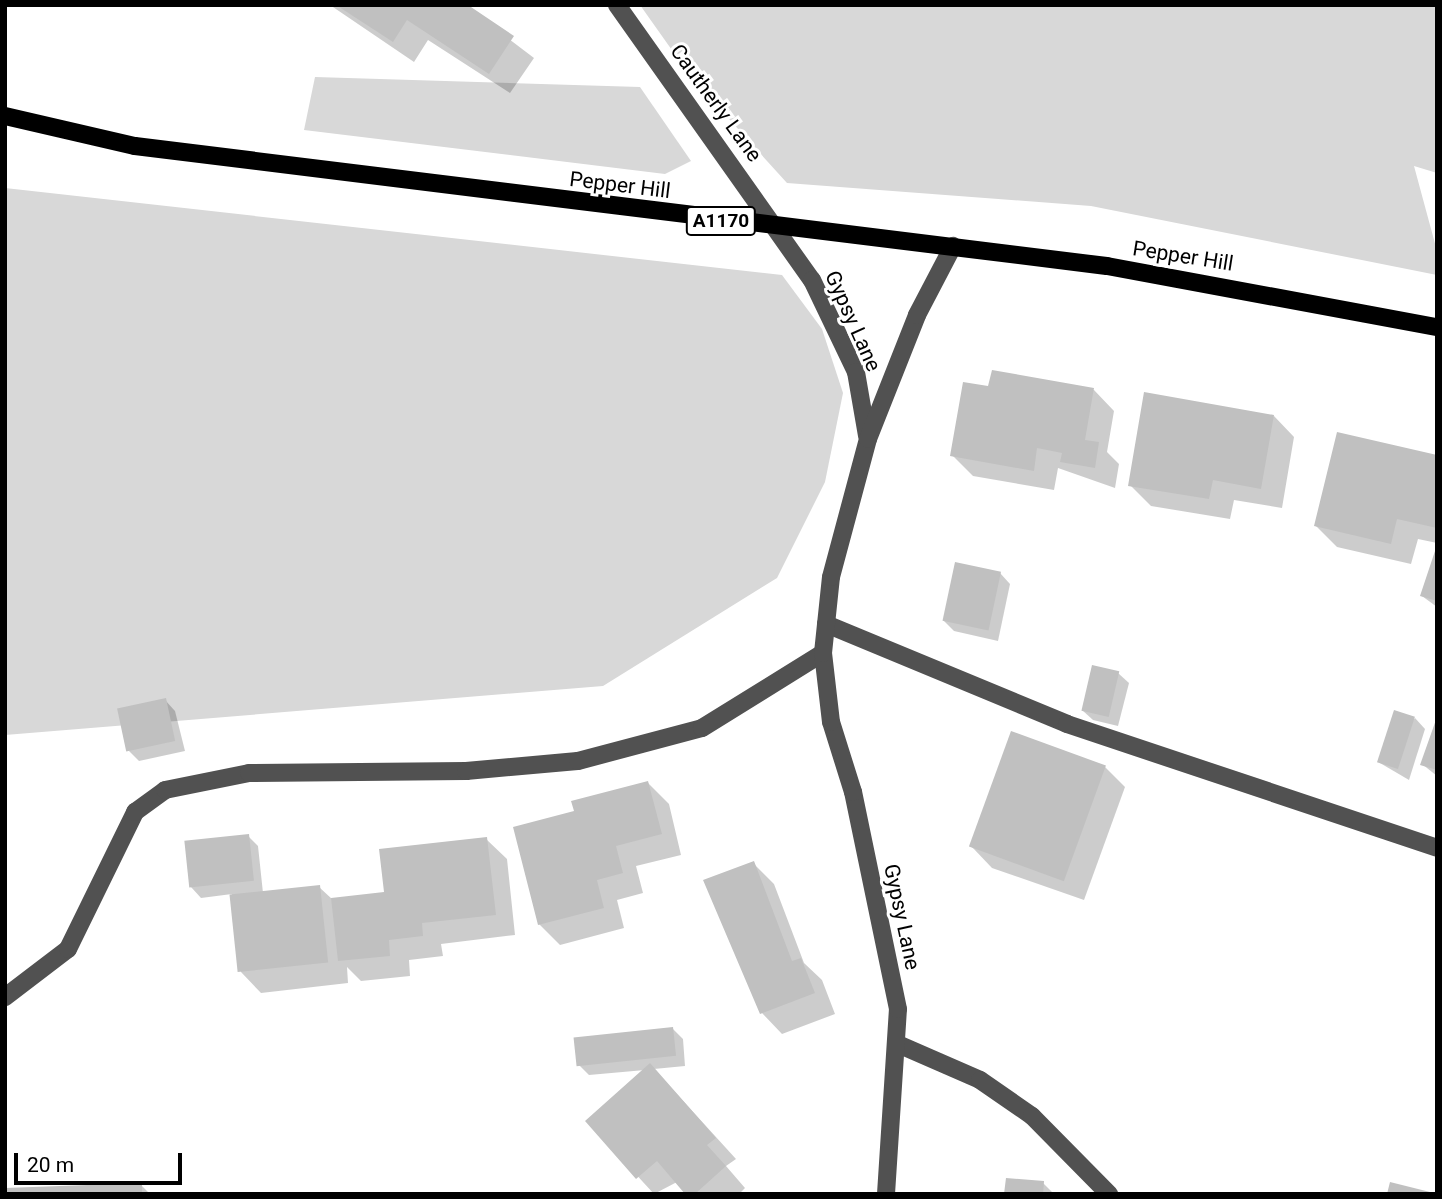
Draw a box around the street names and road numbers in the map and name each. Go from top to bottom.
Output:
street label: Cautherly Lane [665,39,767,167]
street label: Pepper Hill [568,166,672,204]
road number: A1170 [684,206,758,236]
street label: Pepper Hill [1131,236,1235,276]
street label: Gypsy Lane [820,267,886,375]
street label: Gypsy Lane [879,862,925,972]

